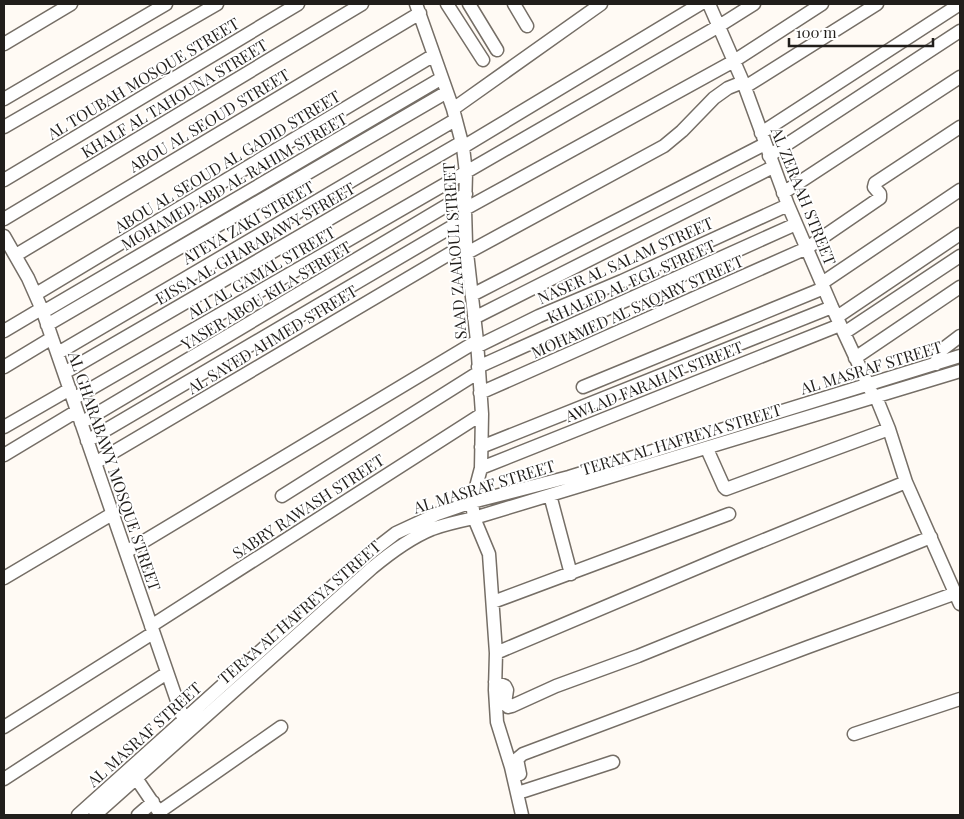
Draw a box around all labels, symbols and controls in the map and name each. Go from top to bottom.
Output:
street label: AL TOUBAH MOSQUE STREET [42,12,243,144]
scale bar [789,15,933,47]
text: 100 m [796,22,837,42]
street label: KHALF AL TAHOUNA STREET [77,34,271,162]
street label: ABOU AL SEOUD STREET [124,64,293,177]
street label: ABOU AL SEOUD AL GADID STREET [109,85,344,237]
street label: MOHAMED ABD AL RAHIM STREET [117,107,351,255]
street label: AL ZERAAH STREET [766,123,841,268]
street label: SAAD ZAALOUL STREET [437,162,471,340]
street label: ATEYA ZAKI STREET [177,176,318,269]
street label: EISSA AL GHARABAWY STREET [151,177,359,309]
street label: NASER AL SALAM STREET [534,212,716,308]
street label: ALI AL GAMAL STREET [182,221,339,324]
street label: KHALED AL EGL STREET [543,234,719,328]
street label: YASER ABOU KILA STREET [176,236,355,355]
street label: MOHAMED AL SAQARY STREET [528,250,746,362]
street label: AL SAYED AHMED STREET [182,280,361,399]
street label: AL MASRAF STREET [797,335,944,399]
street label: AWLAD FARAHAT STREET [561,336,746,427]
street label: AL GHARABAWY MOSQUE STREET [64,347,166,594]
street label: TERAA AL HAFREYA STREET [578,398,784,480]
street label: SABRY RAWASH STREET [228,449,388,563]
street label: AL MASRAF STREET [410,454,557,518]
street label: TERAA AL HAFREYA STREET [213,535,385,688]
street label: AL MASRAF STREET [82,677,206,792]

